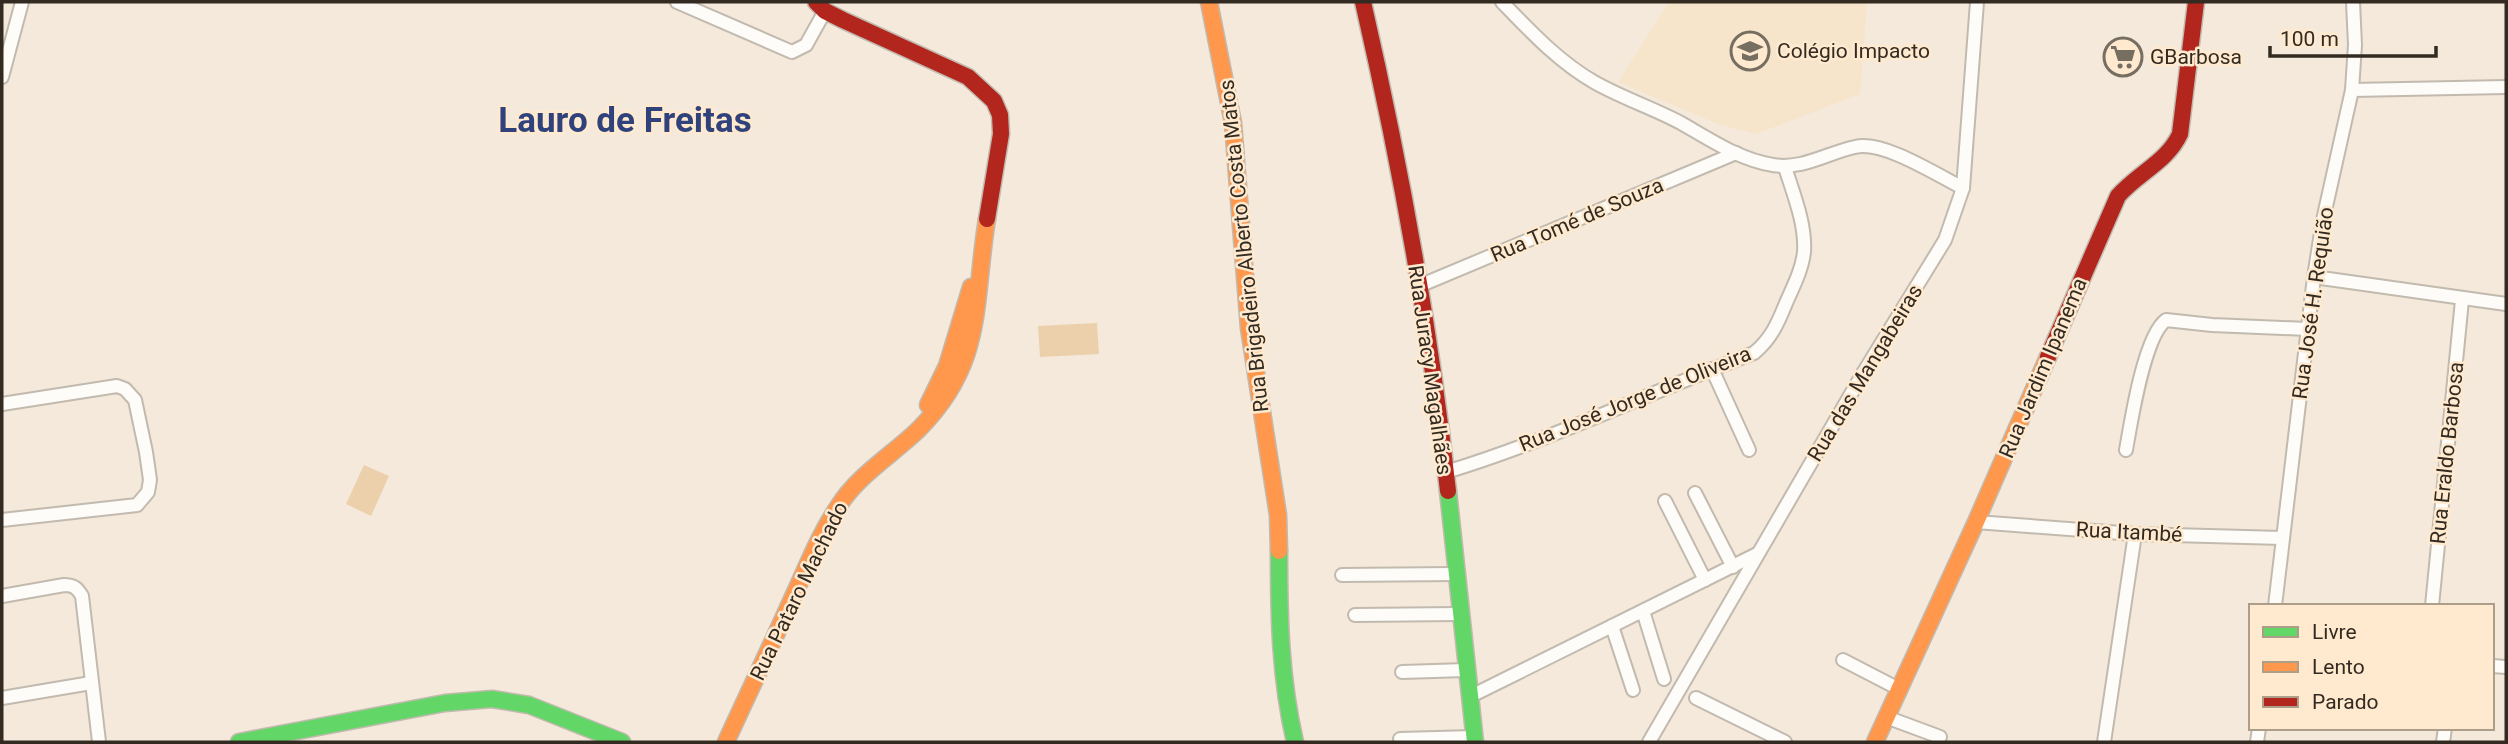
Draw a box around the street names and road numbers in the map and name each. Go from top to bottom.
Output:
street label: Rua Brigadeiro Alberto Costa Matos [1215,79,1273,413]
street label: Rua Tomé de Souza [1487,173,1667,267]
street label: Rua José H. Requião [2288,205,2338,401]
street label: Rua Juracy Magalhães [1403,264,1457,476]
street label: Rua Jardim Ipanema [1994,274,2092,462]
street label: Rua das Mangabeiras [1803,280,1927,466]
street label: Rua José Jorge de Oliveira [1516,341,1754,457]
street label: Rua Eraldo Barbosa [2426,361,2468,545]
street label: Rua Pataro Machado [745,498,853,684]
street label: Rua Itambé [2075,517,2183,547]

